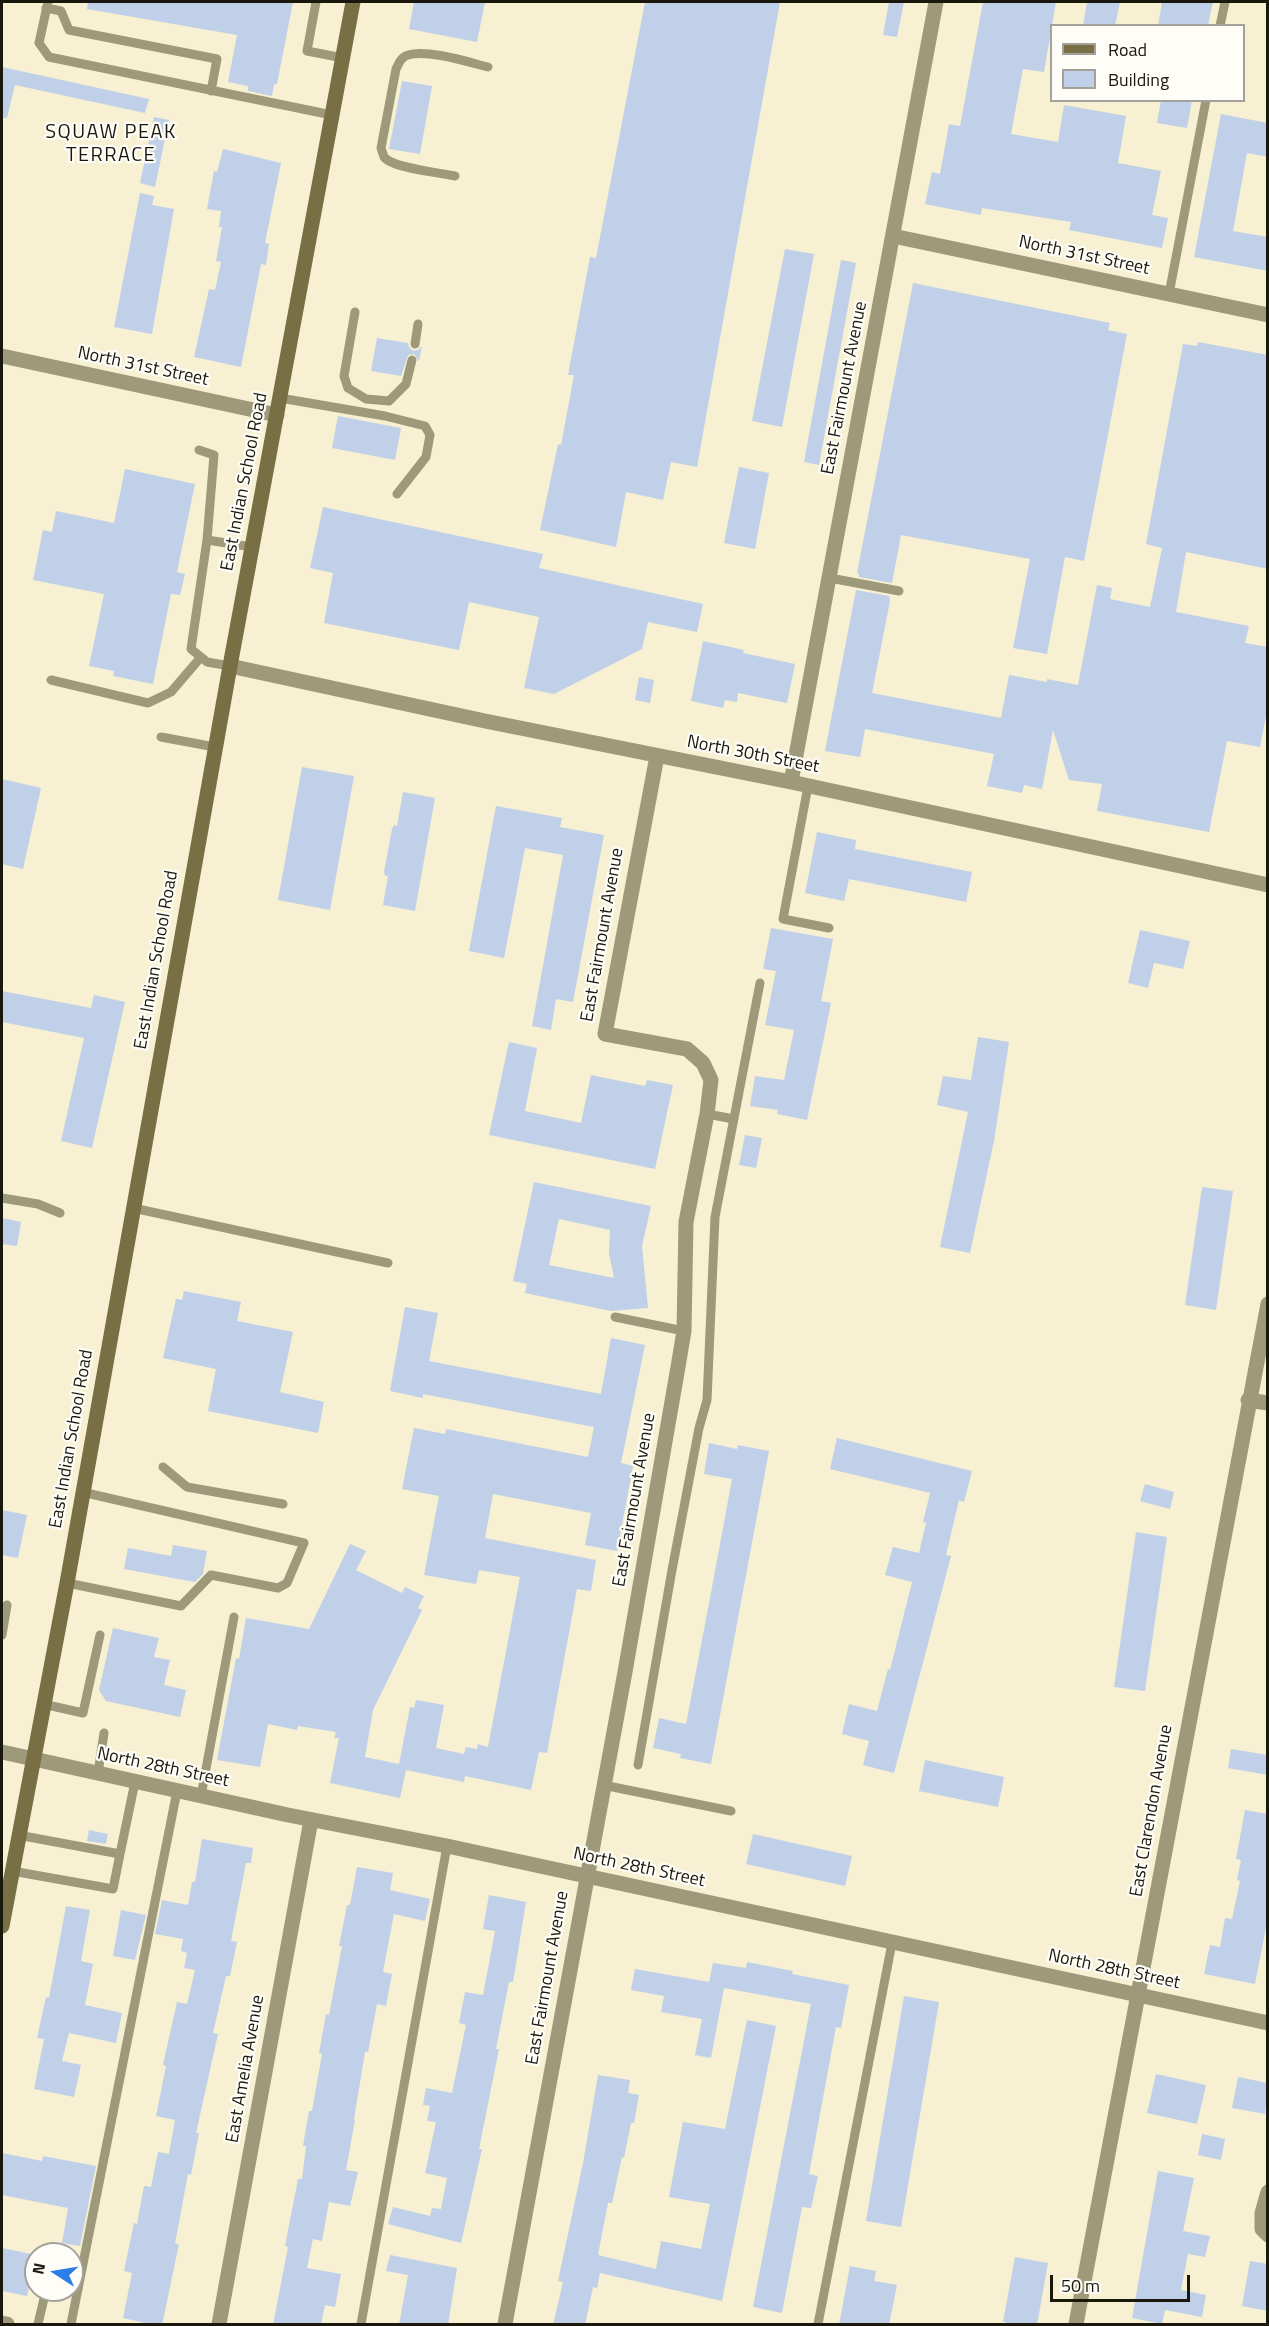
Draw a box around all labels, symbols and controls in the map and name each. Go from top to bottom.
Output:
legend [1050,24,1245,102]
text: Road [1108,36,1147,63]
text: Building [1108,66,1169,93]
district label: SQUAW PEAK TERRACE [45,121,177,168]
street label: North 31st Street [1017,232,1151,280]
street label: East Fairmount Avenue [818,300,872,476]
street label: North 31st Street [76,343,210,391]
street label: East Indian School Road [217,391,273,573]
street label: North 30th Street [685,732,821,778]
street label: East Fairmount Avenue [577,846,629,1024]
street label: East Indian School Road [131,869,183,1051]
street label: East Indian School Road [46,1348,98,1530]
street label: East Fairmount Avenue [609,1411,661,1589]
street label: East Clarendon Avenue [1126,1723,1178,1899]
street label: North 28th Street [95,1743,231,1793]
street label: North 28th Street [571,1843,707,1893]
street label: East Fairmount Avenue [522,1889,574,2067]
street label: North 28th Street [1046,1945,1182,1995]
street label: East Amelia Avenue [222,1993,270,2145]
north arrow [24,2242,84,2302]
text: N [25,2261,51,2277]
scale bar [1053,2263,1192,2301]
text: 50 m [1061,2272,1100,2299]

